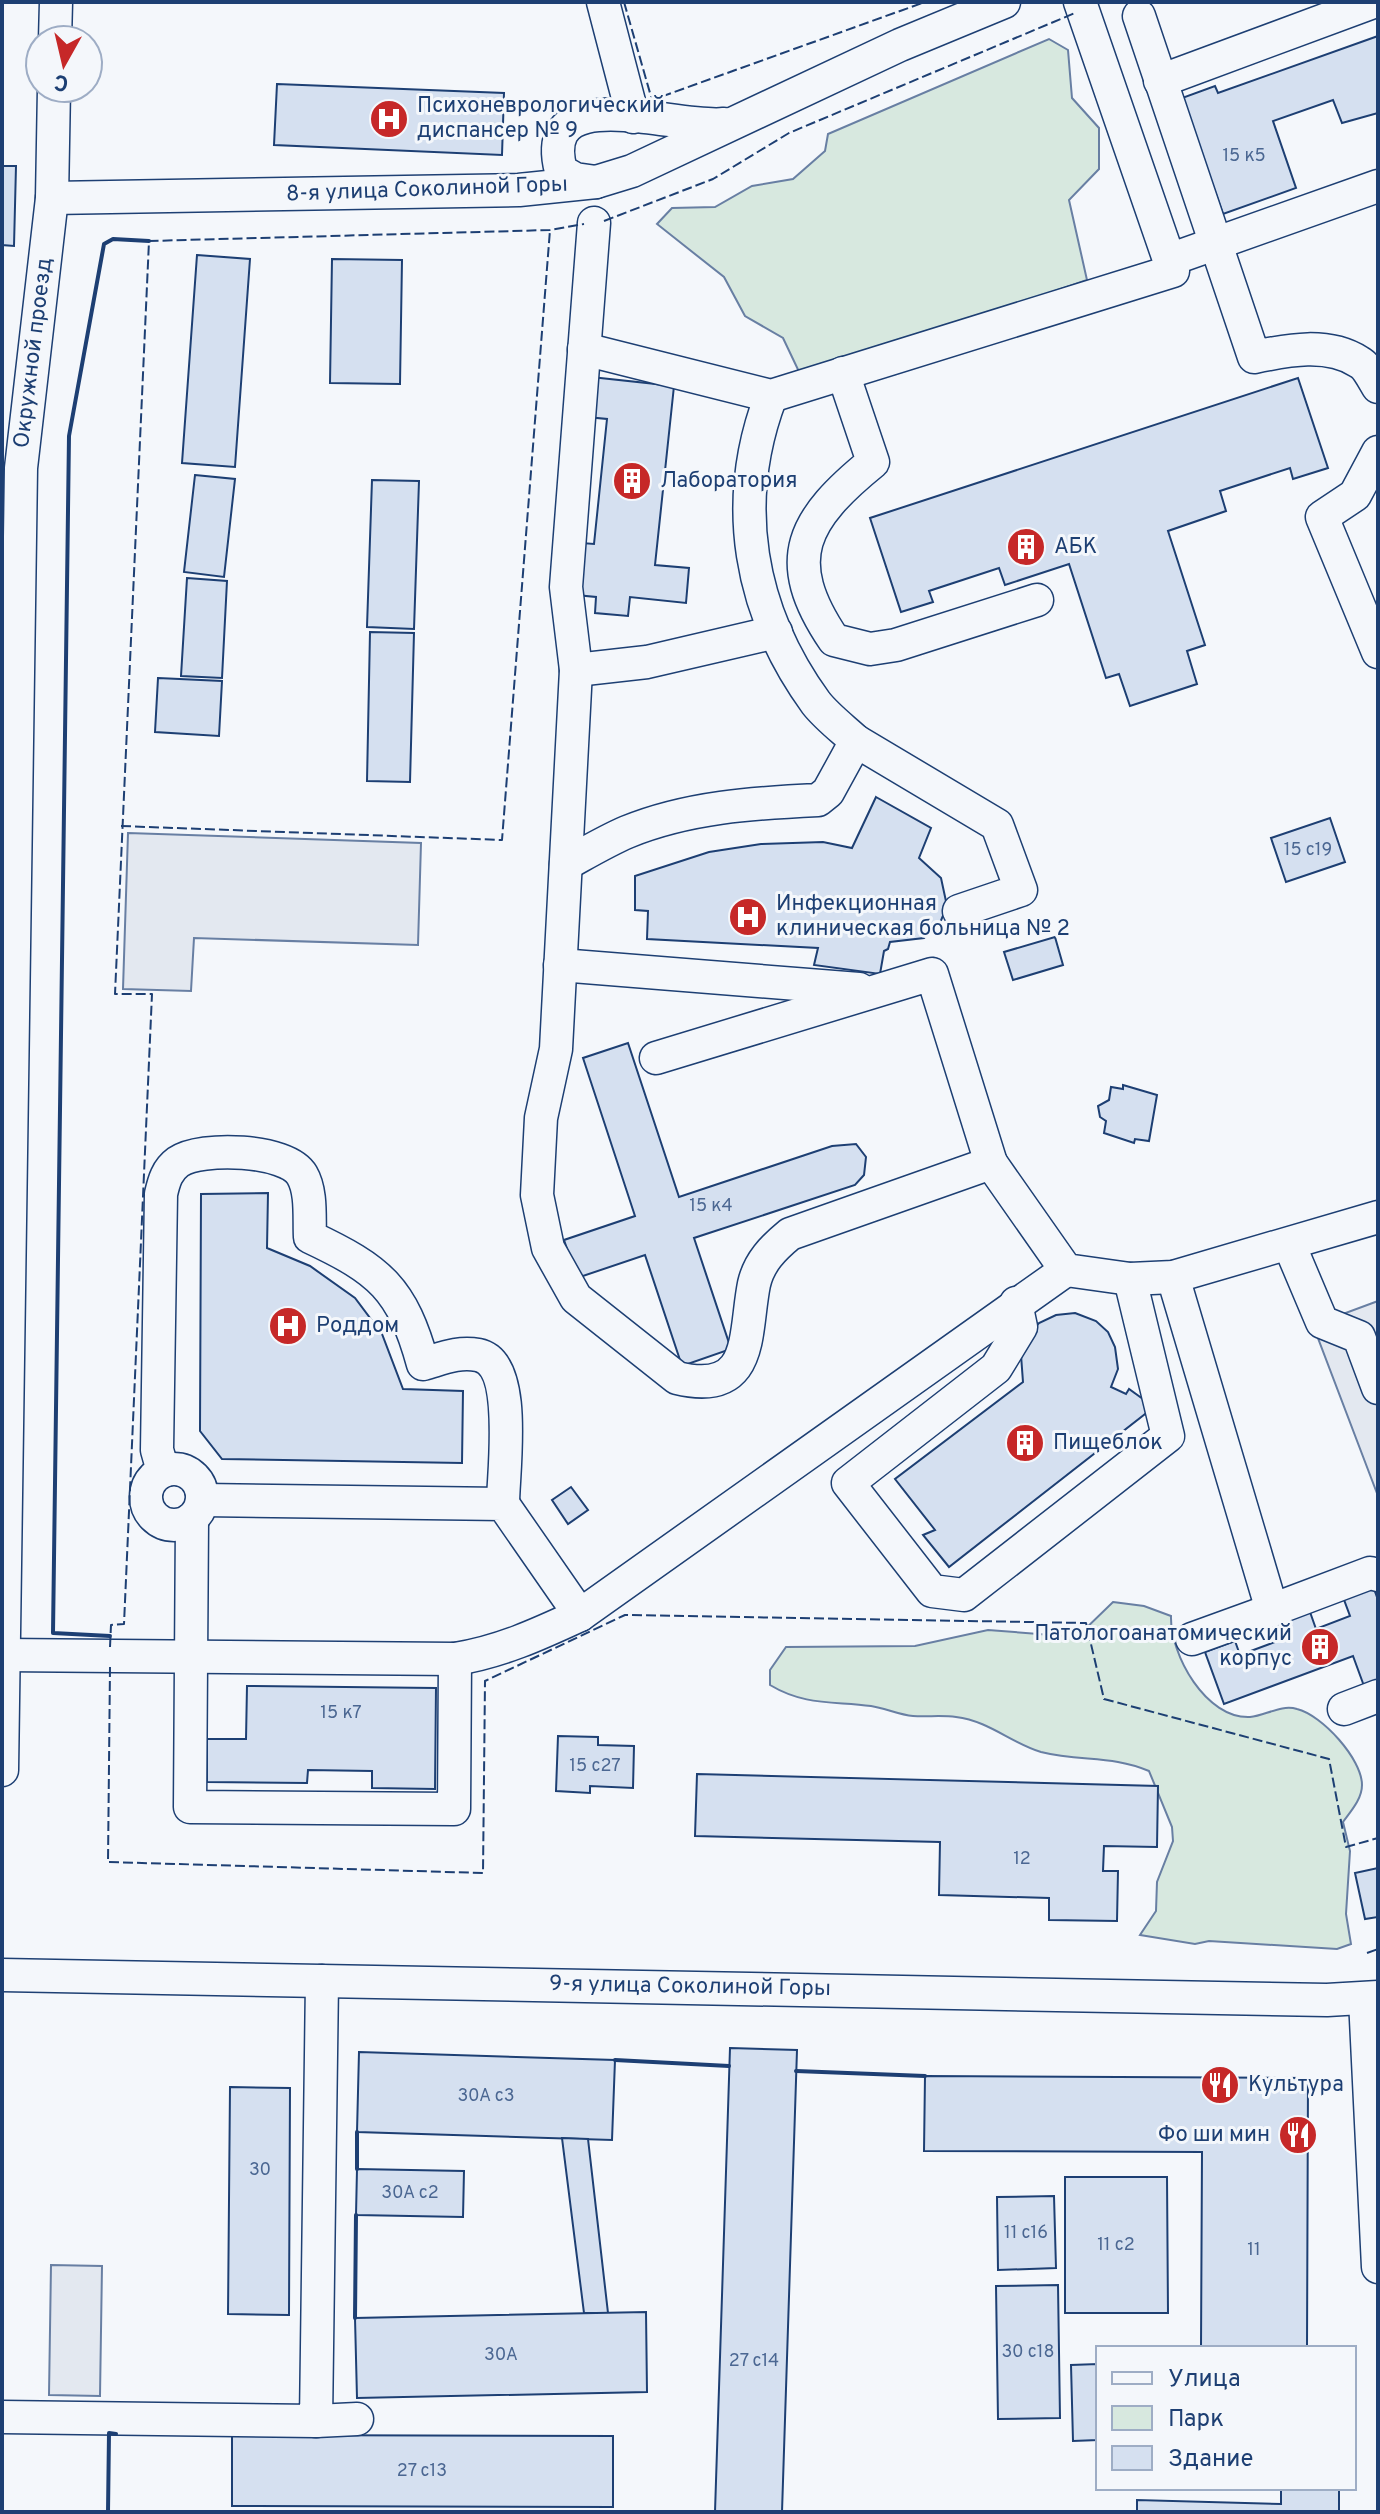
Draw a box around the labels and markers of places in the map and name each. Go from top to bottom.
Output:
place label: Психоневрологический диспансер № 9 [417,93,665,145]
hospital icon: Психоневрологический диспансер № 9 [368,98,410,140]
building icon: Лаборатория [611,460,653,502]
place label: Лаборатория [660,468,797,495]
building icon: АБК [1005,526,1047,568]
place label: АБК [1054,534,1097,561]
place label: Инфекционная клиническая больница № 2 [776,891,1070,943]
hospital icon: Инфекционная клиническая больница № 2 [727,896,769,938]
hospital icon: Роддом [267,1305,309,1347]
place label: Роддом [316,1313,399,1340]
building icon: Пищеблок [1004,1422,1046,1464]
place label: Пищеблок [1053,1430,1163,1457]
place label: Патологоанатомический корпус [1034,1621,1292,1673]
building icon: Патологоанатомический корпус [1299,1626,1341,1668]
restaurant icon: Культура [1199,2064,1241,2106]
place label: Культура [1248,2072,1344,2099]
restaurant icon: Фо ши мин [1277,2114,1319,2156]
place label: Фо ши мин [1158,2122,1270,2149]

